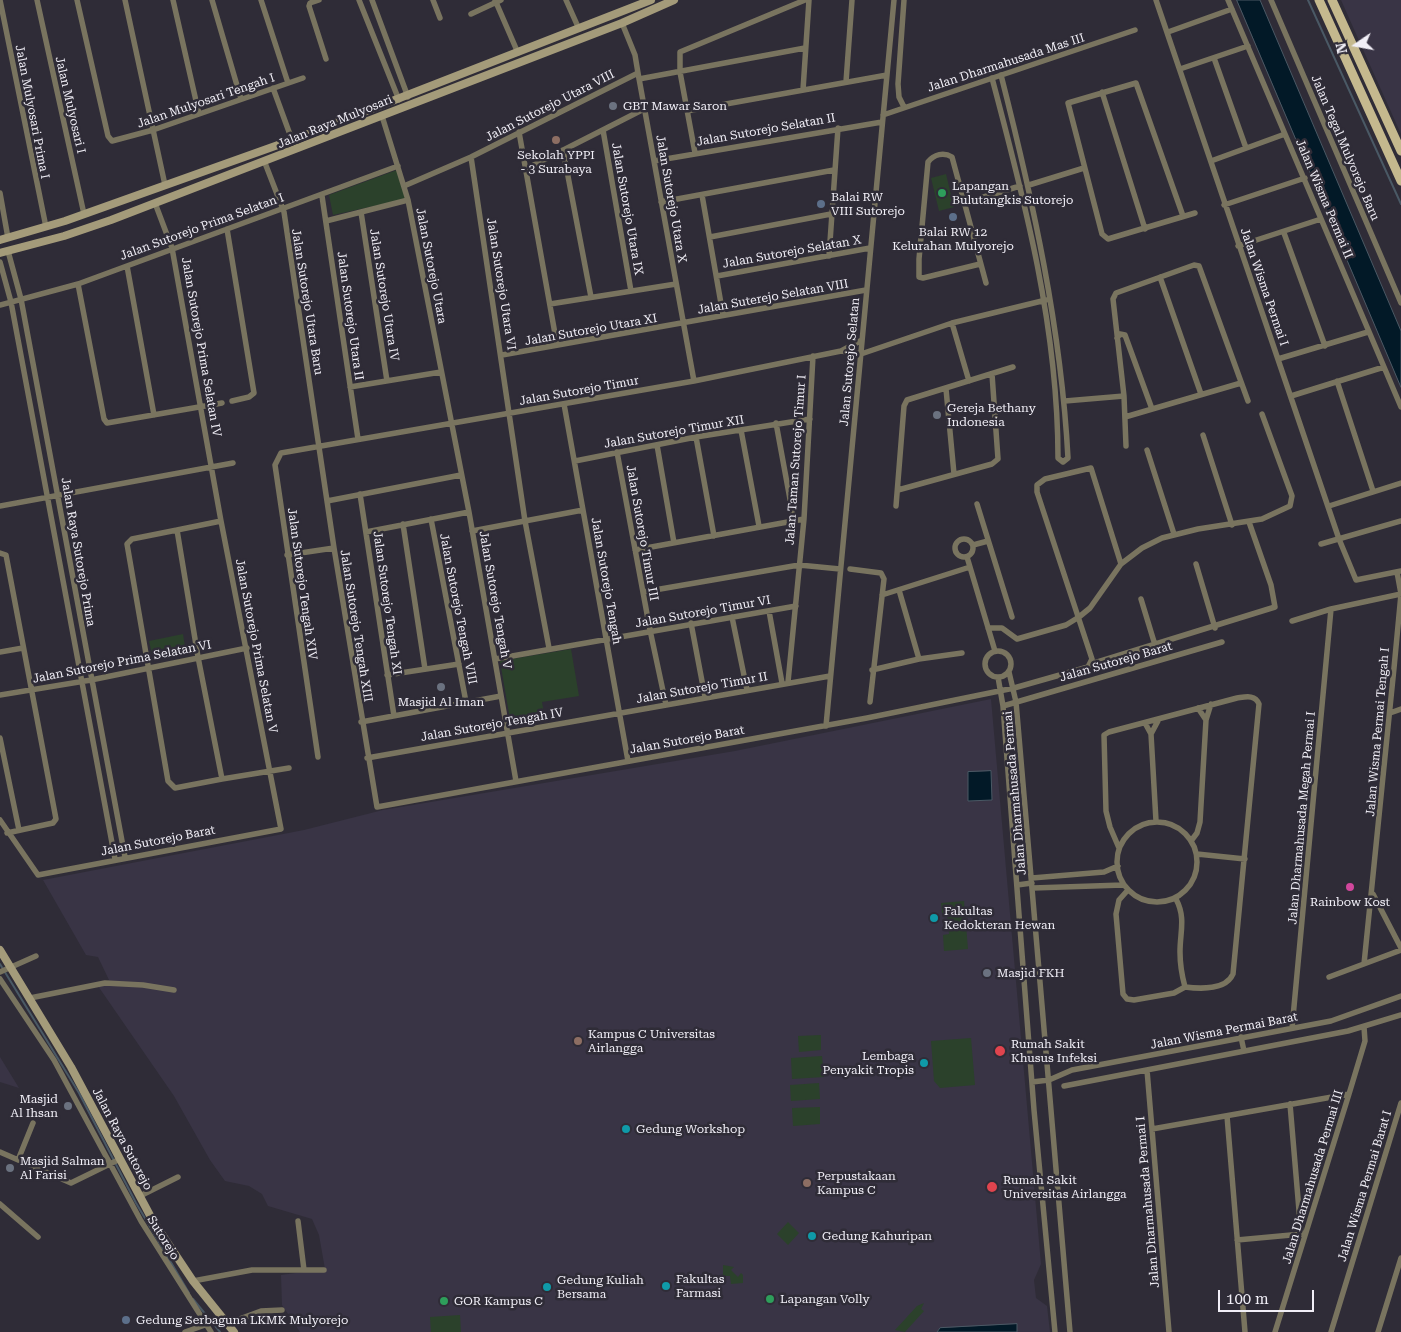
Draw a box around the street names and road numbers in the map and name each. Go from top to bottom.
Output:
street label: Jalan Dharmahusada Mas III [926,31,1086,95]
street label: Jalan Mulyosari Prima I [12,44,52,180]
street label: Jalan Mulyosari I [52,55,88,155]
street label: Jalan Sutorejo Utara VIII [483,67,617,145]
street label: Jalan Mulyosari Tengah I [135,71,277,131]
street label: Jalan Tegal Mulyorejo Baru [1308,73,1382,223]
street label: Jalan Raya Mulyosari [276,92,394,152]
street label: Jalan Sutorejo Selatan II [695,111,837,149]
street label: Jalan Sutorejo Utara X [653,134,689,264]
street label: Jalan Wisma Permai II [1292,137,1356,261]
street label: Jalan Sutorejo Utara IX [608,142,646,276]
street label: Jalan Sutorejo Prima Selatan I [118,191,286,263]
street label: Jalan Sutorejo Utara [413,207,449,325]
street label: Jalan Sutorejo Utara VI [483,217,519,351]
street label: Jalan Wisma Permai I [1237,226,1291,348]
street label: Jalan Sutorejo Utara Baru [288,228,326,376]
street label: Jalan Sutorejo Utara IV [366,228,402,362]
street label: Jalan Sutorejo Selatan X [721,233,863,271]
street label: Jalan Sutorejo Utara II [334,251,366,381]
street label: Jalan Sutorejo Prima Selatan IV [178,256,224,438]
street label: Jalan Suterejo Selatan VIII [696,277,850,317]
street label: Jalan Sutorejo Selatan [837,297,863,427]
street label: Jalan Sutorejo Utara XI [524,311,658,349]
street label: Jalan Sutorejo Timur [518,373,640,409]
street label: Jalan Taman Sutorejo Timur I [783,374,809,546]
street label: Jalan Sutorejo Timur XII [603,413,745,451]
street label: Jalan Sutorejo Timur III [623,464,661,602]
street label: Jalan Raya Sutorejo Prima [58,476,98,628]
street label: Jalan Sutorejo Tengah XIV [284,507,320,661]
street label: Jalan Sutorejo Tengah [588,516,624,646]
street label: Jalan Sutorejo Tengah XI [370,530,404,676]
street label: Jalan Sutorejo Tengah V [476,530,514,670]
street label: Jalan Sutorejo Tengah VIII [436,532,480,686]
street label: Jalan Sutorejo Tengah XIII [337,549,375,703]
street label: Jalan Sutorejo Prima Selatan V [232,558,280,734]
street label: Jalan Sutorejo Timur VI [634,593,772,631]
street label: Jalan Sutorejo Prima Selatan VI [31,638,213,686]
street label: Jalan Sutorejo Barat [1058,639,1174,685]
street label: Jalan Wisma Permai Tengah I [1363,647,1393,817]
street label: Jalan Sutorejo Timur II [635,669,769,707]
street label: Jalan Sutorejo Tengah IV [420,705,564,745]
street label: Jalan Dharmahusada Permai [1001,710,1029,876]
street label: Jalan Dharmahusada Megah Permai I [1286,711,1318,925]
street label: Jalan Sutorejo Barat [629,723,745,757]
street label: Jalan Sutorejo Barat [100,823,216,859]
street label: Jalan Wisma Permai Barat [1149,1010,1299,1052]
street label: Jalan Raya Sutorejo [89,1085,155,1193]
street label: Jalan Dharmahusada Permai III [1280,1088,1346,1266]
street label: Jalan Wisma Permai Barat I [1335,1109,1395,1263]
street label: Jalan Dharmahusada Permai I [1133,1116,1163,1288]
street label: Sutorejo [144,1213,182,1263]

